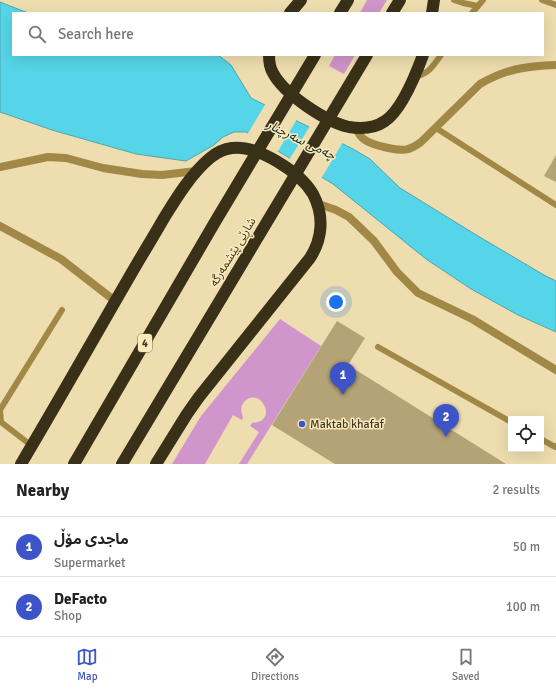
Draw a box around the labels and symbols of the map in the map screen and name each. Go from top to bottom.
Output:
water label: چەمی سەرچنار [263,116,338,164]
street label: شاڕێی پێشمەرگە [207,215,262,291]
your location [326,292,346,312]
road number: 4 [138,334,152,352]
pin: 1 [330,362,356,395]
pin: 2 [433,404,459,437]
place label: Maktab khafaf [310,417,385,432]
marker: Maktab khafaf [297,419,307,429]

